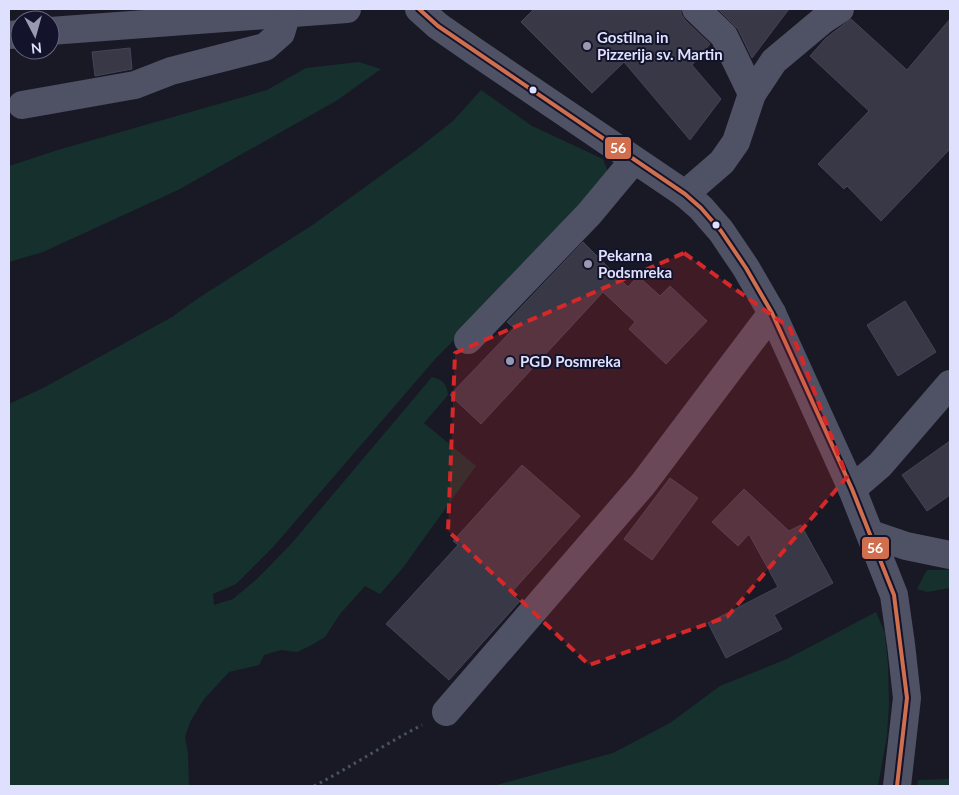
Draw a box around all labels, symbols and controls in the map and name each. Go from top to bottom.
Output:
north arrow [10,10,60,60]
place label: Gostilna in Pizzerija sv. Martin [597,28,723,63]
text: N [30,39,43,57]
marker: Gostilna in Pizzerija sv. Martin [581,40,593,52]
unlabelled marker [528,85,538,95]
line badge: 56 [604,136,632,160]
text: 56 [610,139,626,156]
unlabelled marker [711,220,721,230]
place label: Pekarna Podsmreka [598,246,672,281]
marker: Pekarna Podsmreka [582,258,594,270]
place label: PGD Posmreka [520,352,621,370]
marker: PGD Posmreka [504,355,516,367]
line badge: 56 [861,536,890,560]
text: 56 [867,539,883,556]

